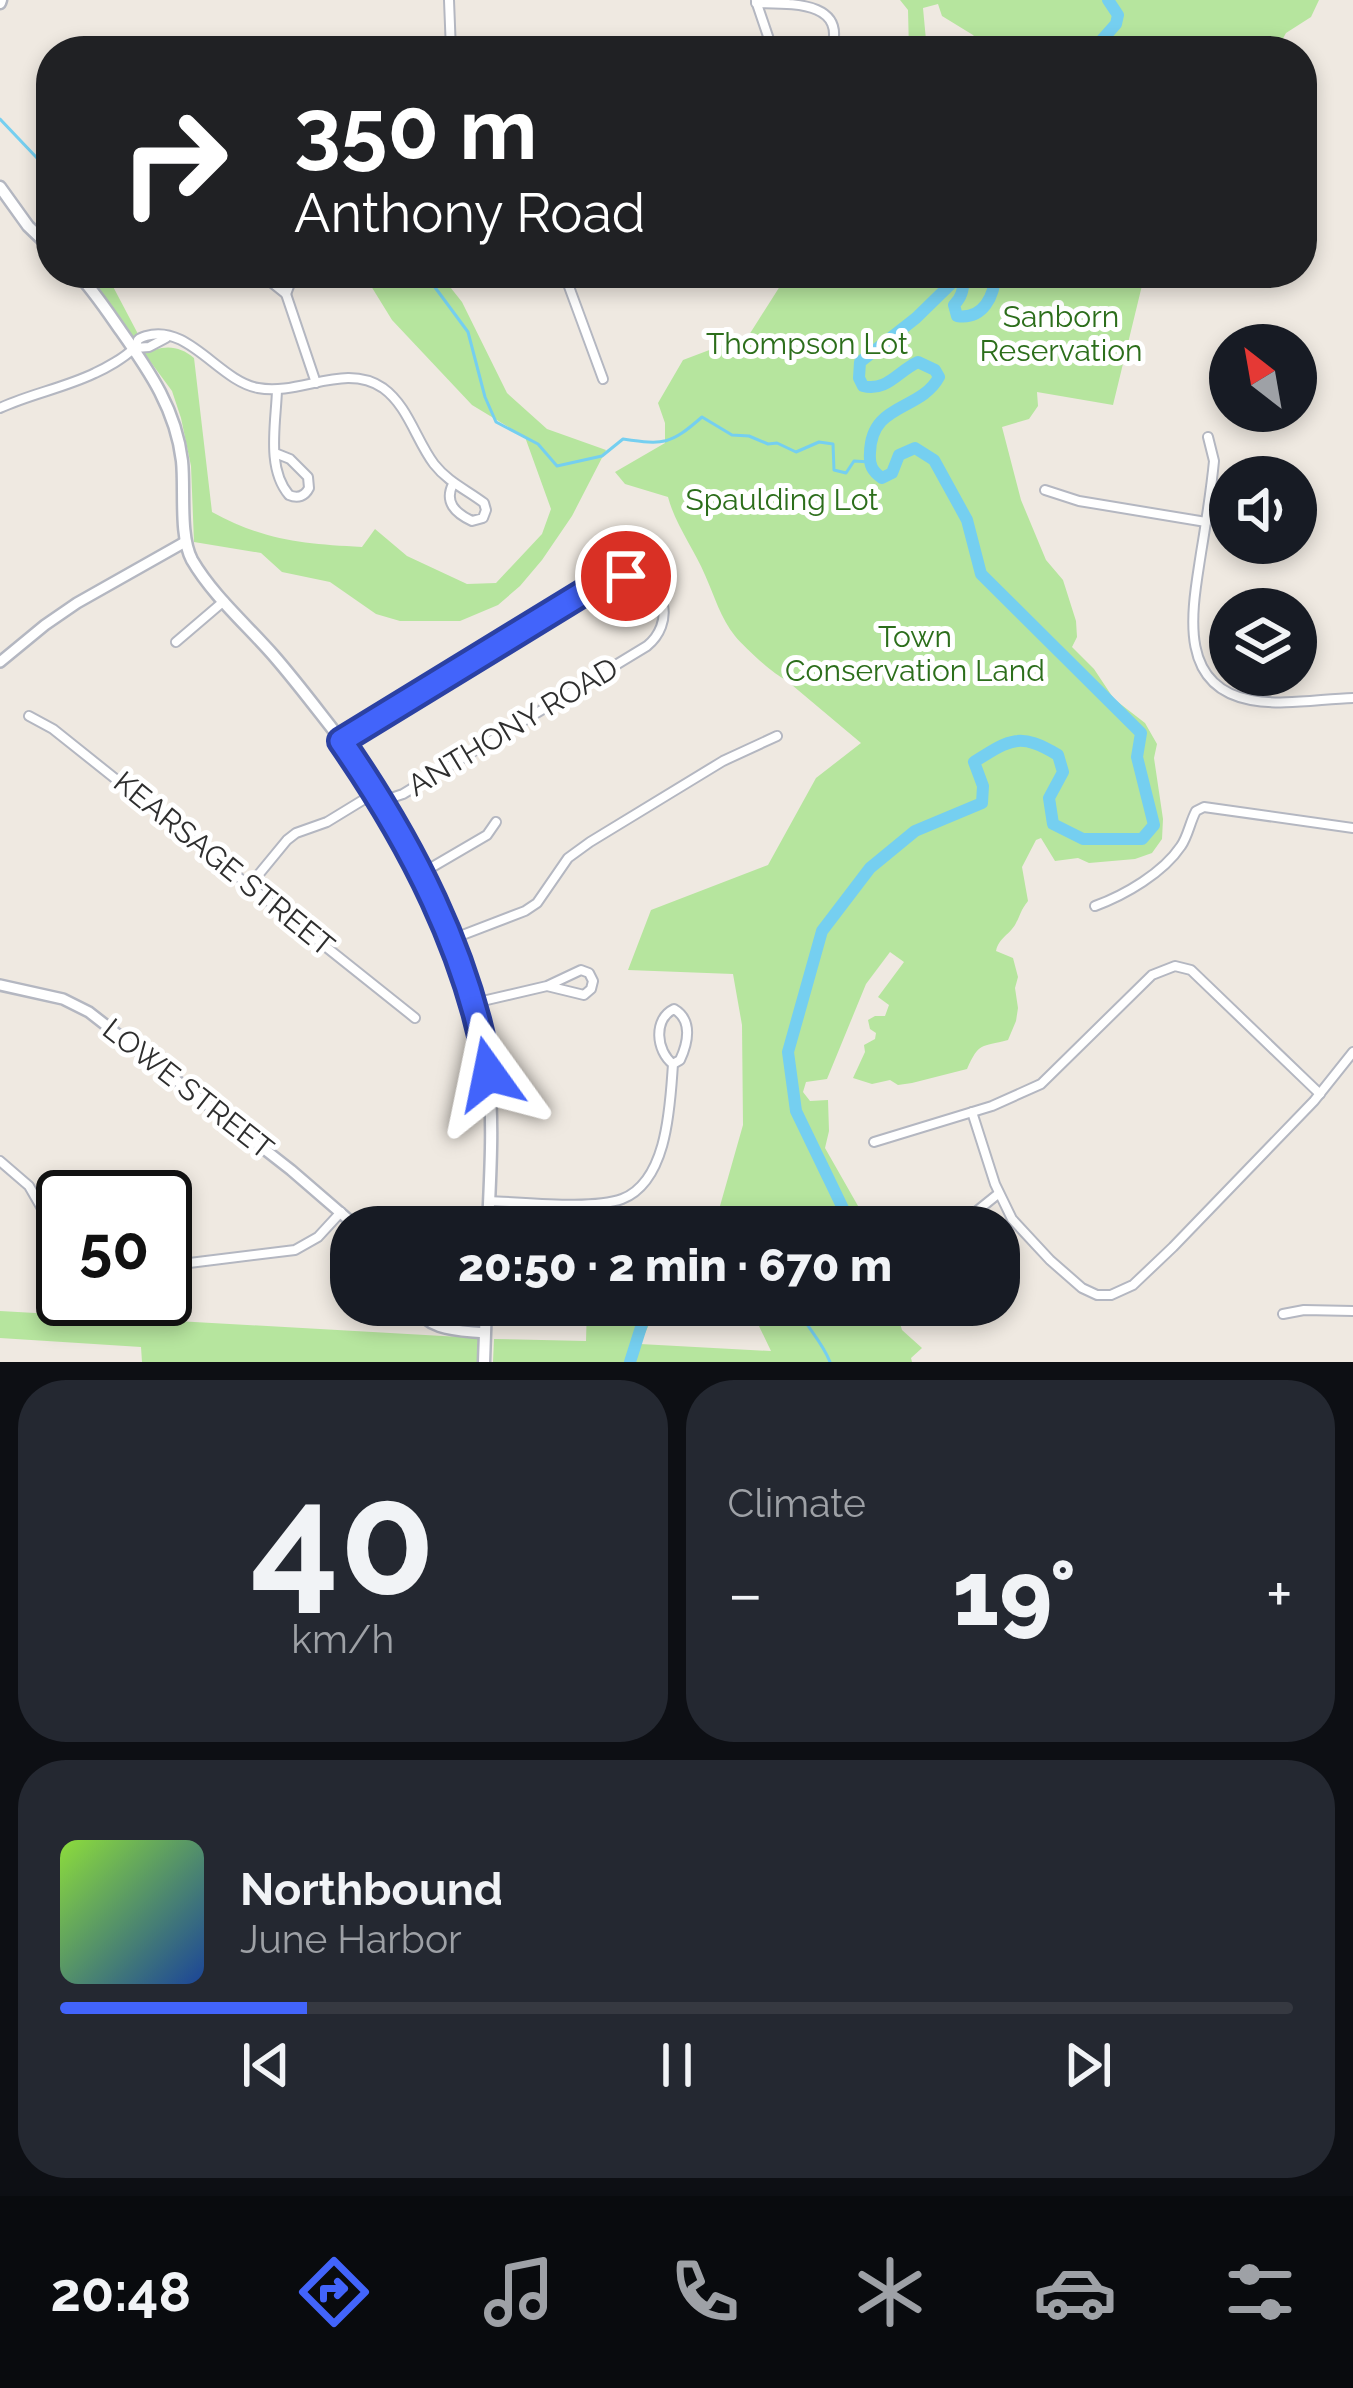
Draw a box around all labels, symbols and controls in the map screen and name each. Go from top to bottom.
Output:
text: 350 m [294,80,537,179]
icon: right [96,84,252,240]
text: Anthony Road [294,181,645,245]
park label: Sanborn Reservation [979,299,1143,368]
north arrow [1209,324,1317,432]
map controls [1209,324,1317,696]
park label: Thompson Lot [706,326,908,361]
button: sound [1209,456,1317,564]
park label: Spaulding Lot [686,482,878,517]
pin [575,525,677,627]
icon: arrive [593,543,659,609]
button: layers [1209,588,1317,696]
park label: Town Conservation Land [785,619,1045,688]
street label: ANTHONY ROAD [401,650,624,803]
street label: KEARSAGE STREET [107,764,341,963]
street label: LOWE STREET [96,1011,280,1166]
position arrow [426,1011,552,1137]
speed limit sign: 50 [36,1170,192,1326]
text: 20:50 · 2 min · 670 m [458,1239,892,1292]
text: 40 [250,1446,435,1630]
text: Climate [728,1480,866,1526]
text: 19° [953,1540,1076,1646]
text: − [728,1555,763,1632]
text: + [1266,1555,1293,1632]
text: km/h [291,1616,394,1662]
text: Northbound [240,1863,503,1916]
text: June Harbor [240,1916,462,1962]
icon: previous [233,2032,299,2098]
icon: pause [644,2032,710,2098]
icon: next [1055,2032,1121,2098]
icon: directions [292,2250,376,2334]
icon: music [477,2250,561,2334]
icon: phone [663,2250,747,2334]
icon: climate [848,2250,932,2334]
icon: car [1033,2250,1117,2334]
icon: filters [1218,2250,1302,2334]
text: 20:48 [51,2260,191,2324]

